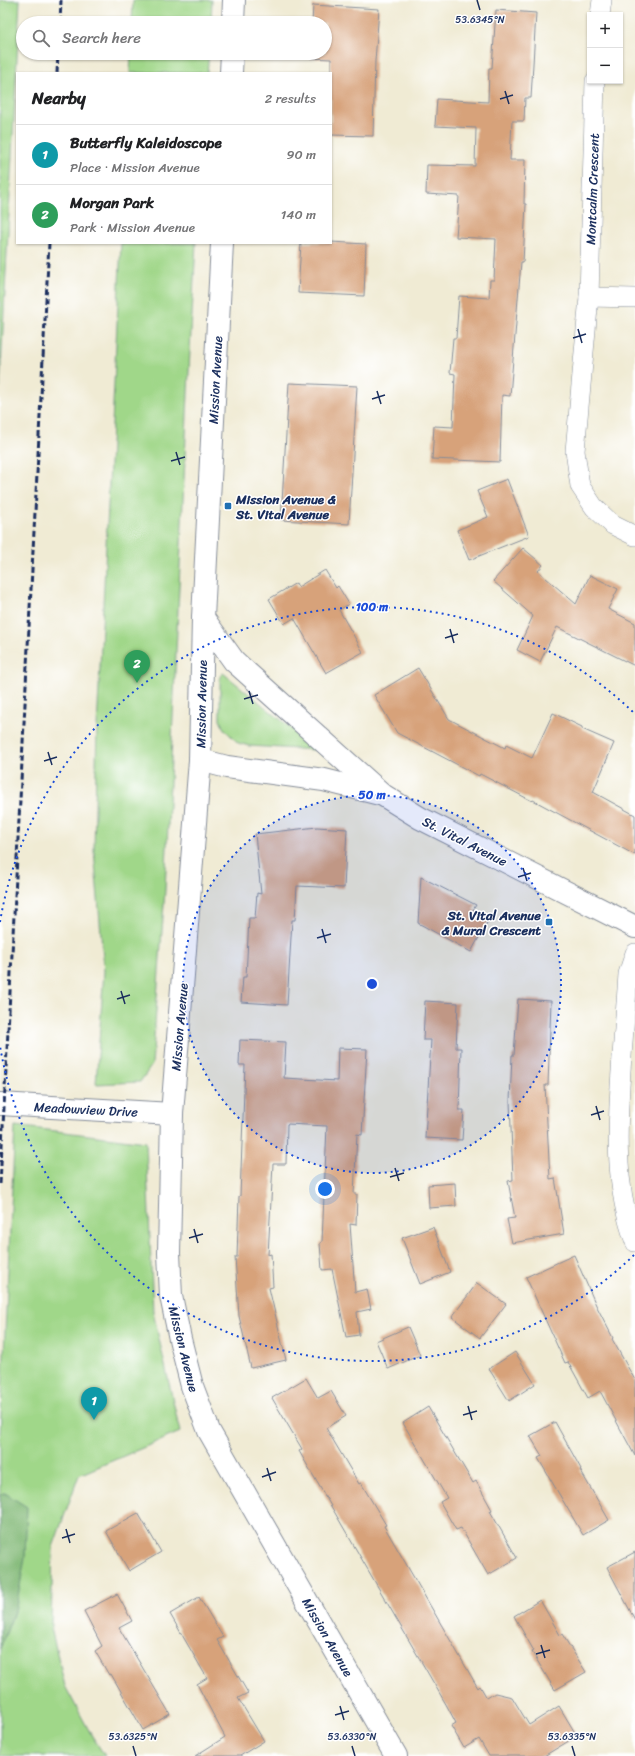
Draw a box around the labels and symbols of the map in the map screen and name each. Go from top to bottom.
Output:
text: 53.6345°N [455,11,505,29]
street label: Montcalm Crescent [579,133,606,245]
street label: Mission Avenue [202,335,229,425]
place label: Mission Avenue & St. Vital Avenue [235,488,336,526]
marker: Mission Avenue & St. Vital Avenue [223,501,233,511]
text: 100 m [356,596,389,618]
pin: 2 [124,650,150,683]
street label: Mission Avenue [189,660,214,748]
text: 50 m [358,784,386,806]
street label: St. Vital Avenue [418,810,512,873]
place label: St. Vital Avenue & Mural Crescent [441,904,541,942]
marker: St. Vital Avenue & Mural Crescent [544,917,554,927]
centre of rings [365,977,379,991]
street label: Mission Avenue [164,982,195,1072]
street label: Meadowview Drive [33,1095,139,1124]
your location [315,1179,335,1199]
street label: Mission Avenue [162,1304,205,1395]
pin: 1 [81,1387,107,1420]
street label: Mission Avenue [296,1593,360,1681]
text: 53.6325°N [109,1728,158,1746]
text: 53.6330°N [328,1728,376,1746]
text: 53.6335°N [548,1728,596,1746]

